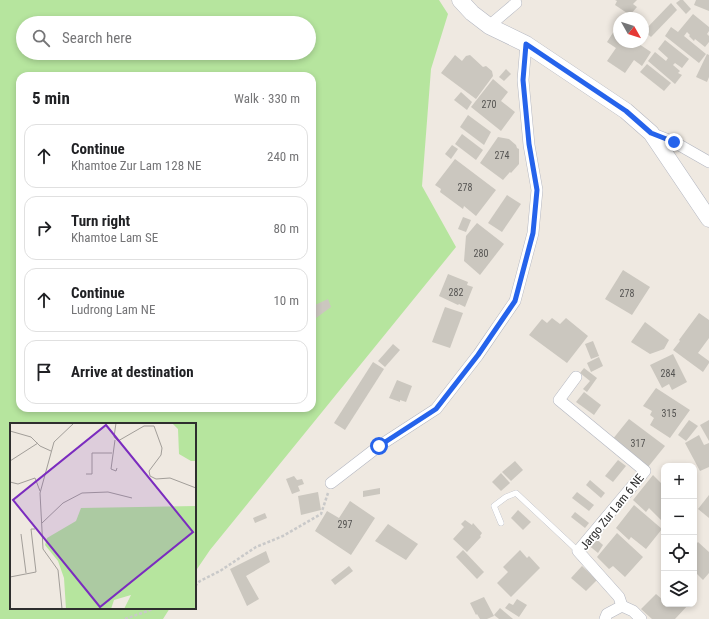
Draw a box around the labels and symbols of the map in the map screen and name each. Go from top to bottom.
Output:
north arrow [613,12,649,48]
house number: 270 [482,99,496,110]
route end [665,133,683,151]
house number: 274 [495,150,509,161]
house number: 278 [458,182,472,193]
house number: 280 [474,248,488,259]
house number: 282 [449,287,463,298]
house number: 278 [620,288,634,299]
house number: 284 [661,368,675,379]
house number: 315 [662,408,676,419]
inset map [10,423,196,609]
route start [370,437,388,455]
house number: 317 [631,438,645,449]
street label: Jargo Zur Lam 6 NE [577,471,647,553]
house number: 297 [338,519,352,530]

